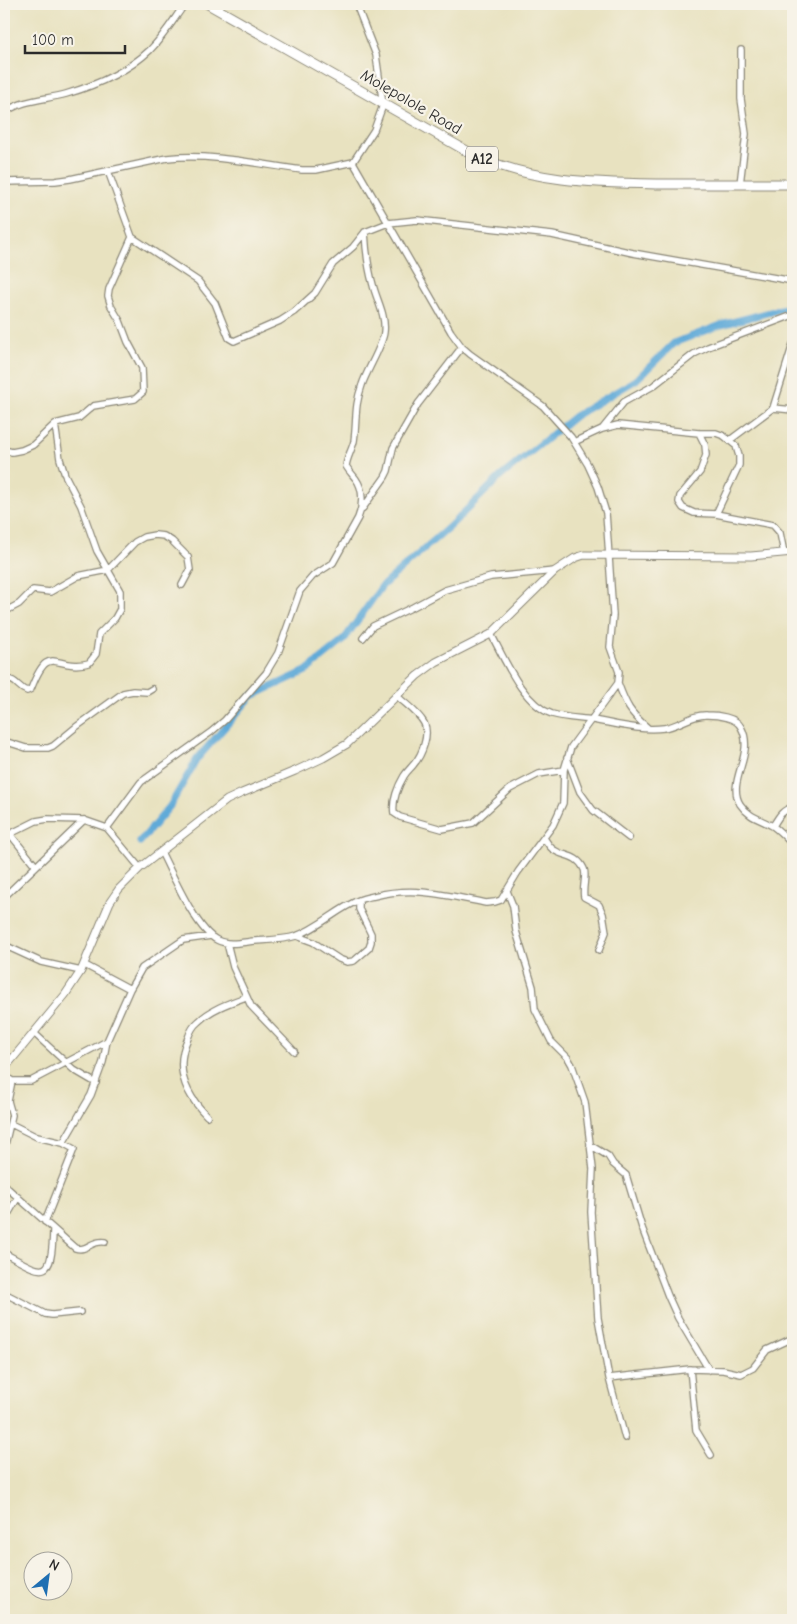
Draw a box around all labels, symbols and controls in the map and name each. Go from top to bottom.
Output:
scale bar [25,22,125,54]
text: 100 m [32,31,74,49]
street label: Molepolole Road [357,66,465,138]
road number: A12 [466,146,498,172]
north arrow [22,1552,72,1602]
text: N [46,1555,62,1575]

